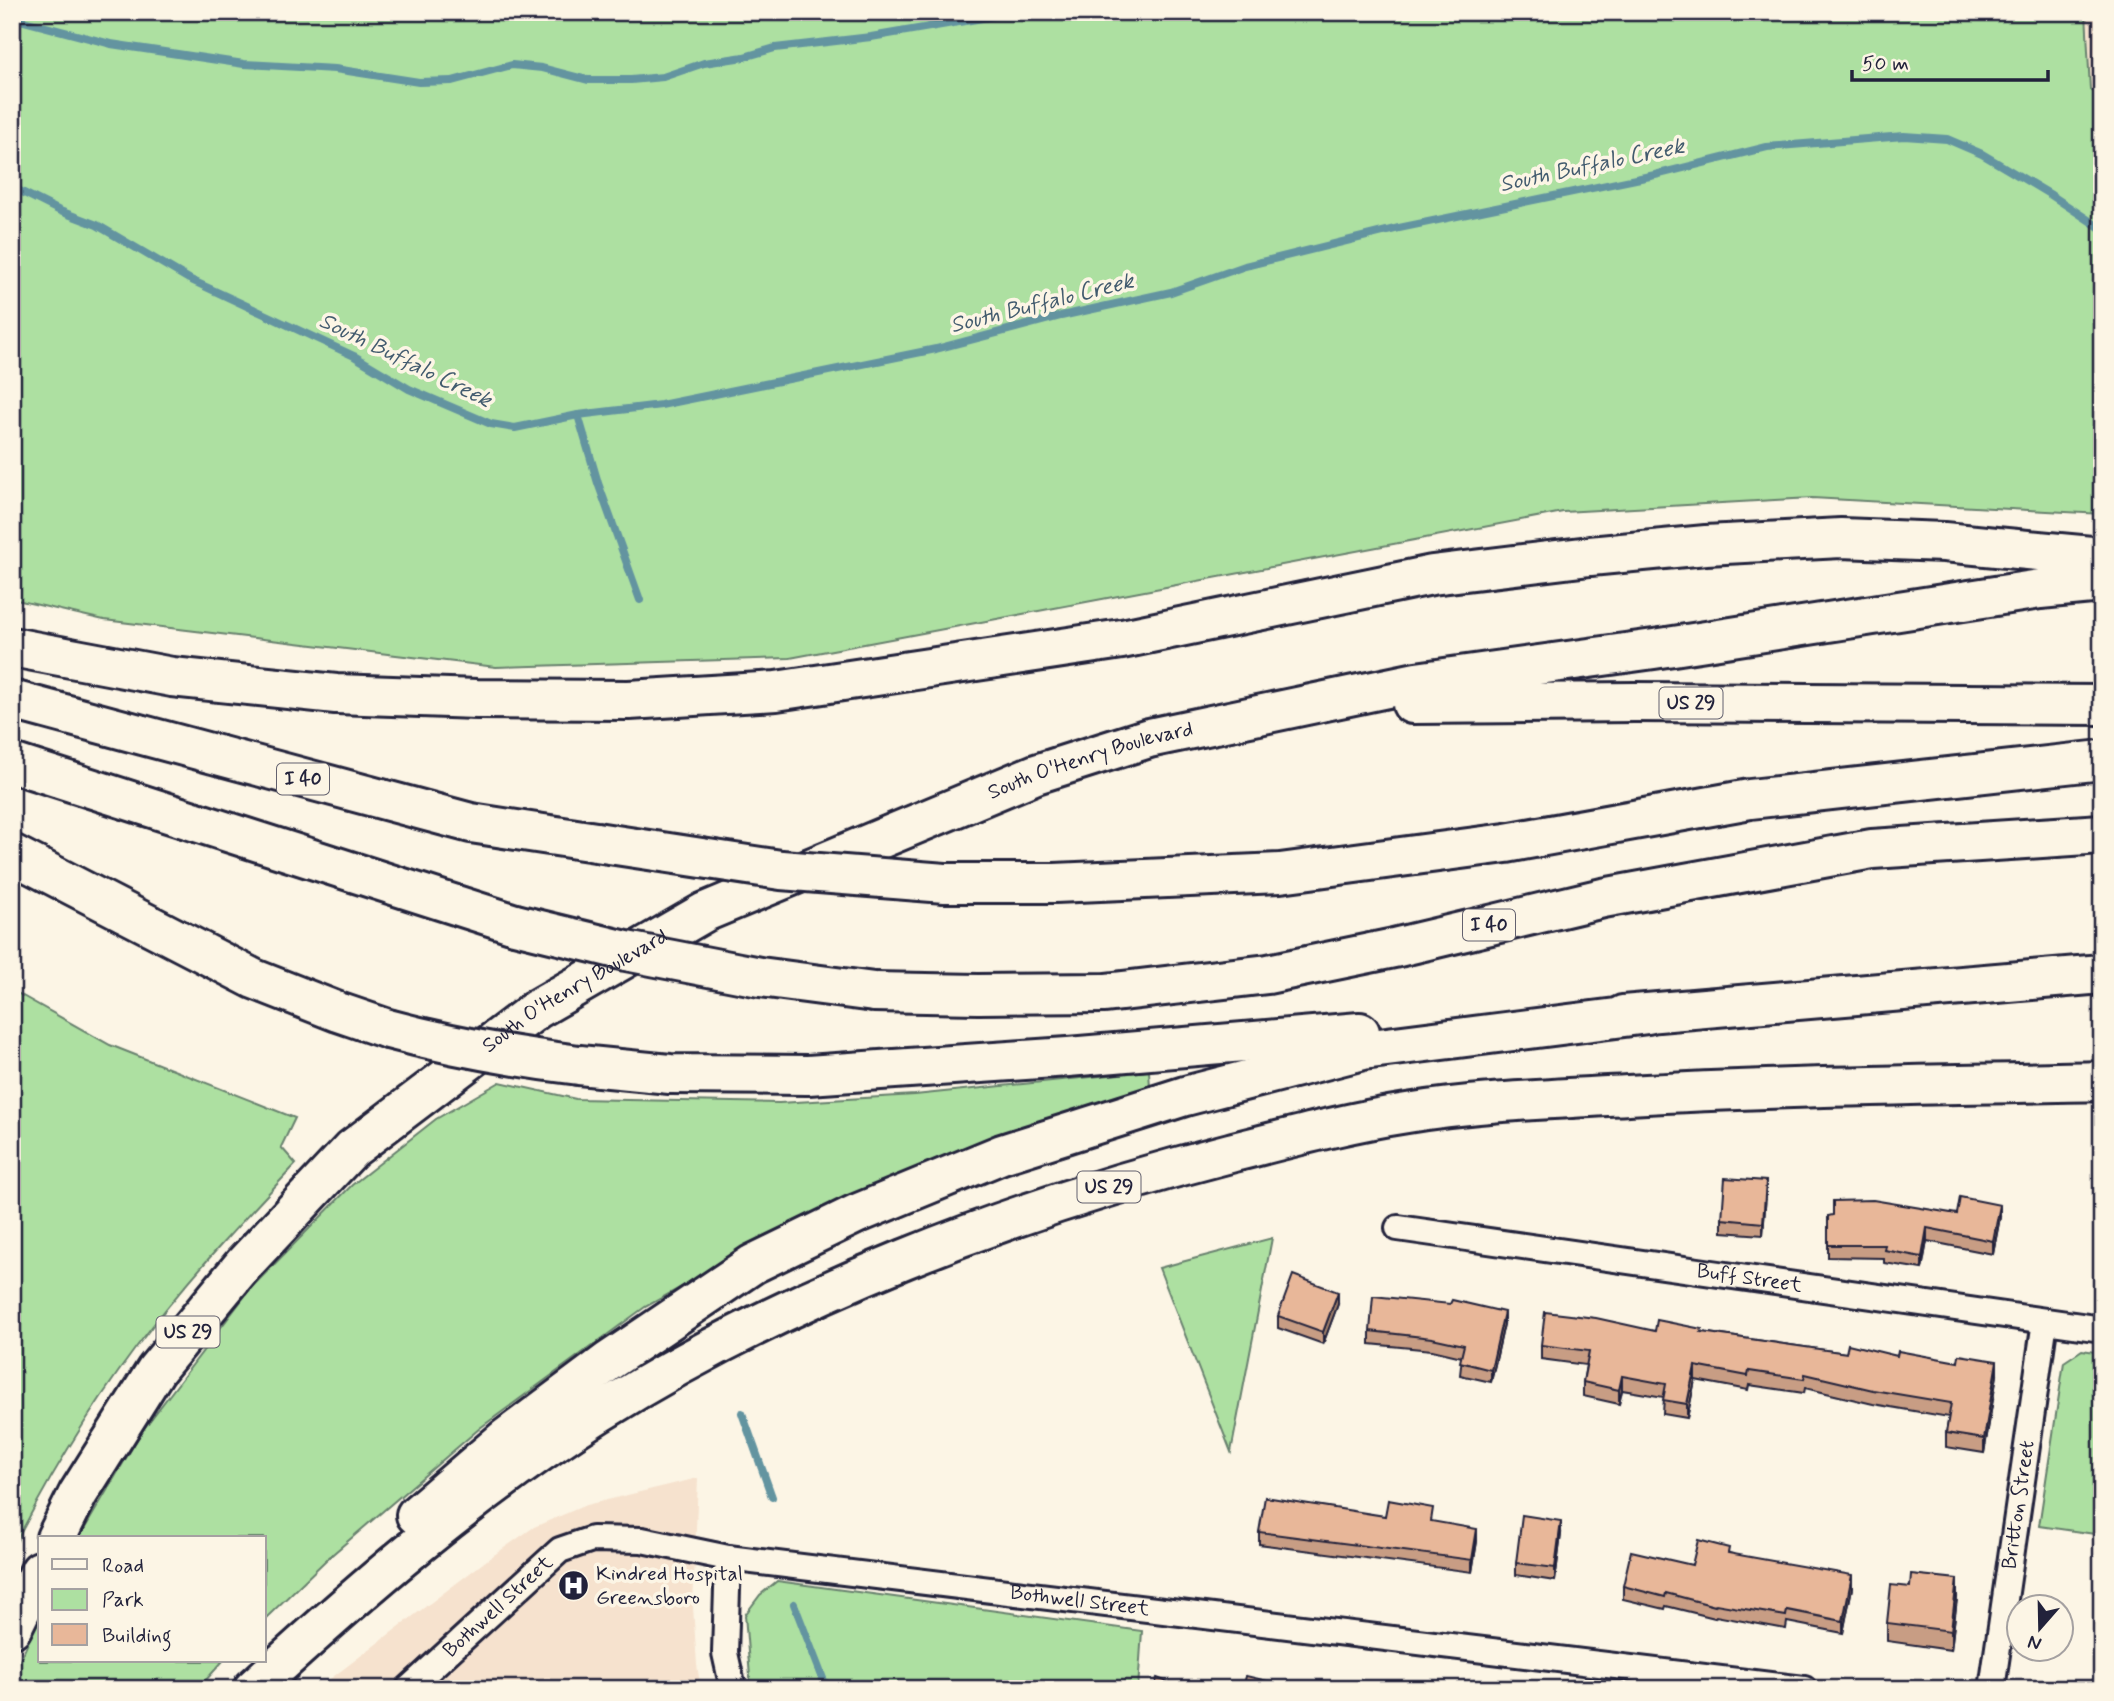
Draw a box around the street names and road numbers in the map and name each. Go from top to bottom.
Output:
road number: US 29 [1660,688,1722,718]
street label: South O'Henry Boulevard [983,715,1196,807]
road number: I 40 [277,764,329,794]
road number: I 40 [1463,909,1515,940]
street label: South O'Henry Boulevard [476,922,673,1060]
road number: US 29 [1078,1172,1140,1203]
street label: Buff Street [1695,1257,1804,1300]
road number: US 29 [156,1316,220,1348]
street label: Britton Street [1995,1438,2042,1571]
street label: Bothwell Street [437,1549,560,1664]
street label: Bothwell Street [1009,1578,1152,1623]

